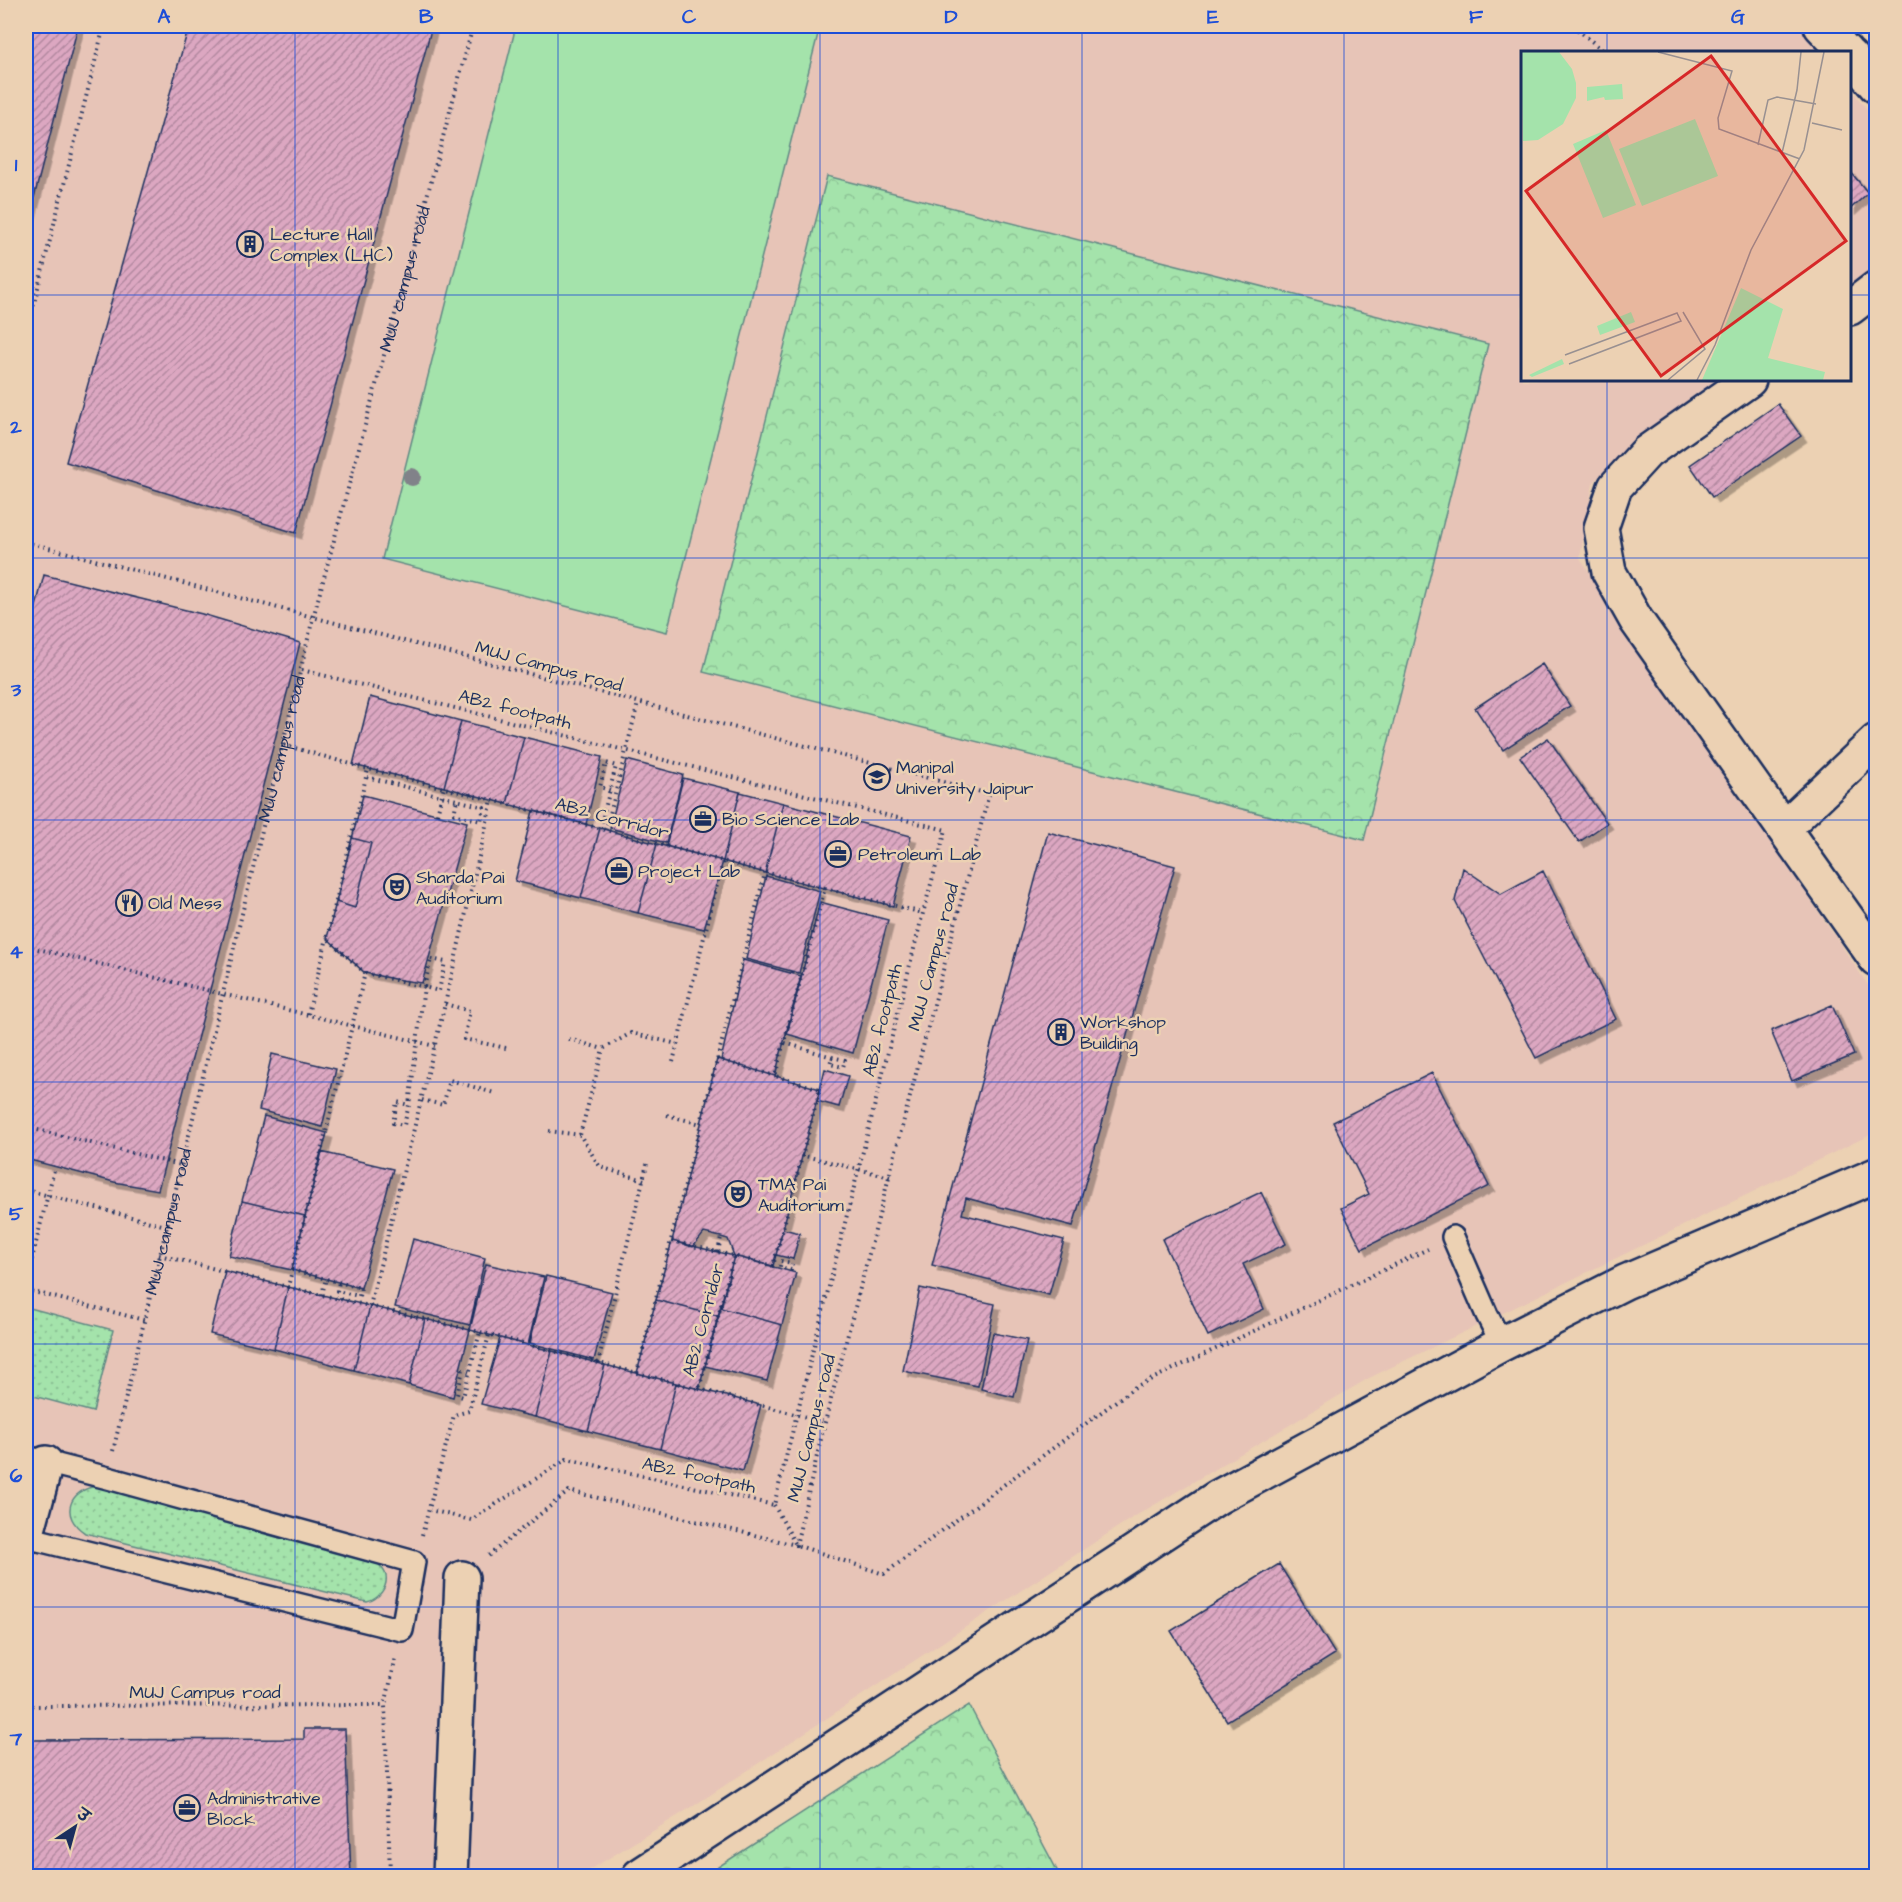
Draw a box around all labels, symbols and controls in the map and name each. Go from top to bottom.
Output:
text: A [158,3,171,31]
text: B [419,3,434,31]
text: C [682,3,697,31]
text: D [945,3,958,31]
text: E [1207,3,1219,31]
text: F [1469,3,1484,31]
text: G [1731,3,1745,31]
inset map [1521,51,1851,381]
text: 1 [15,151,18,179]
street label: MUJ campus road [373,203,437,355]
place label: Lecture Hall Complex (LHC) [270,222,393,268]
building icon: Lecture Hall Complex (LHC) [235,229,265,259]
text: 2 [9,413,22,441]
street label: MUJ Campus road [472,635,625,698]
street label: MUJ campus road [252,673,312,825]
text: 3 [10,676,22,704]
street label: AB2 footpath [456,683,574,736]
place label: Manipal University Jaipur [896,755,1034,802]
school or university icon: Manipal University Jaipur [862,762,892,792]
street label: AB2 Corridor [552,791,671,846]
office icon: Bio Science Lab [688,804,718,834]
place label: Bio Science Lab [722,807,859,832]
office icon: Petroleum Lab [823,839,853,869]
place label: Petroleum Lab [858,842,981,867]
office icon: Project Lab [604,856,634,886]
place label: Project Lab [638,859,740,884]
place label: Sharda Pai Auditorium [416,865,505,911]
theatre icon: Sharda Pai Auditorium [382,872,412,902]
street label: MUJ Campus road [902,881,965,1034]
restaurant icon: Old Mess [114,888,144,918]
place label: Old Mess [148,891,222,916]
text: 4 [9,938,23,966]
street label: AB2 footpath [856,961,909,1079]
place label: Workshop Building [1080,1010,1166,1057]
building icon: Workshop Building [1046,1017,1076,1047]
street label: MUJ campus road [139,1146,198,1298]
place label: TMA Pai Auditorium [758,1172,844,1218]
theatre icon: TMA Pai Auditorium [723,1179,753,1209]
text: 5 [9,1200,24,1228]
street label: AB2 Corridor [676,1261,731,1380]
street label: MUJ Campus road [781,1352,842,1505]
street label: AB2 footpath [640,1451,758,1500]
text: 6 [10,1462,23,1490]
street label: MUJ Campus road [129,1680,281,1705]
text: 7 [9,1725,23,1753]
place label: Administrative Block [207,1786,321,1832]
office icon: Administrative Block [172,1793,202,1823]
north arrow [45,1797,105,1857]
text: उ [71,1802,95,1828]

